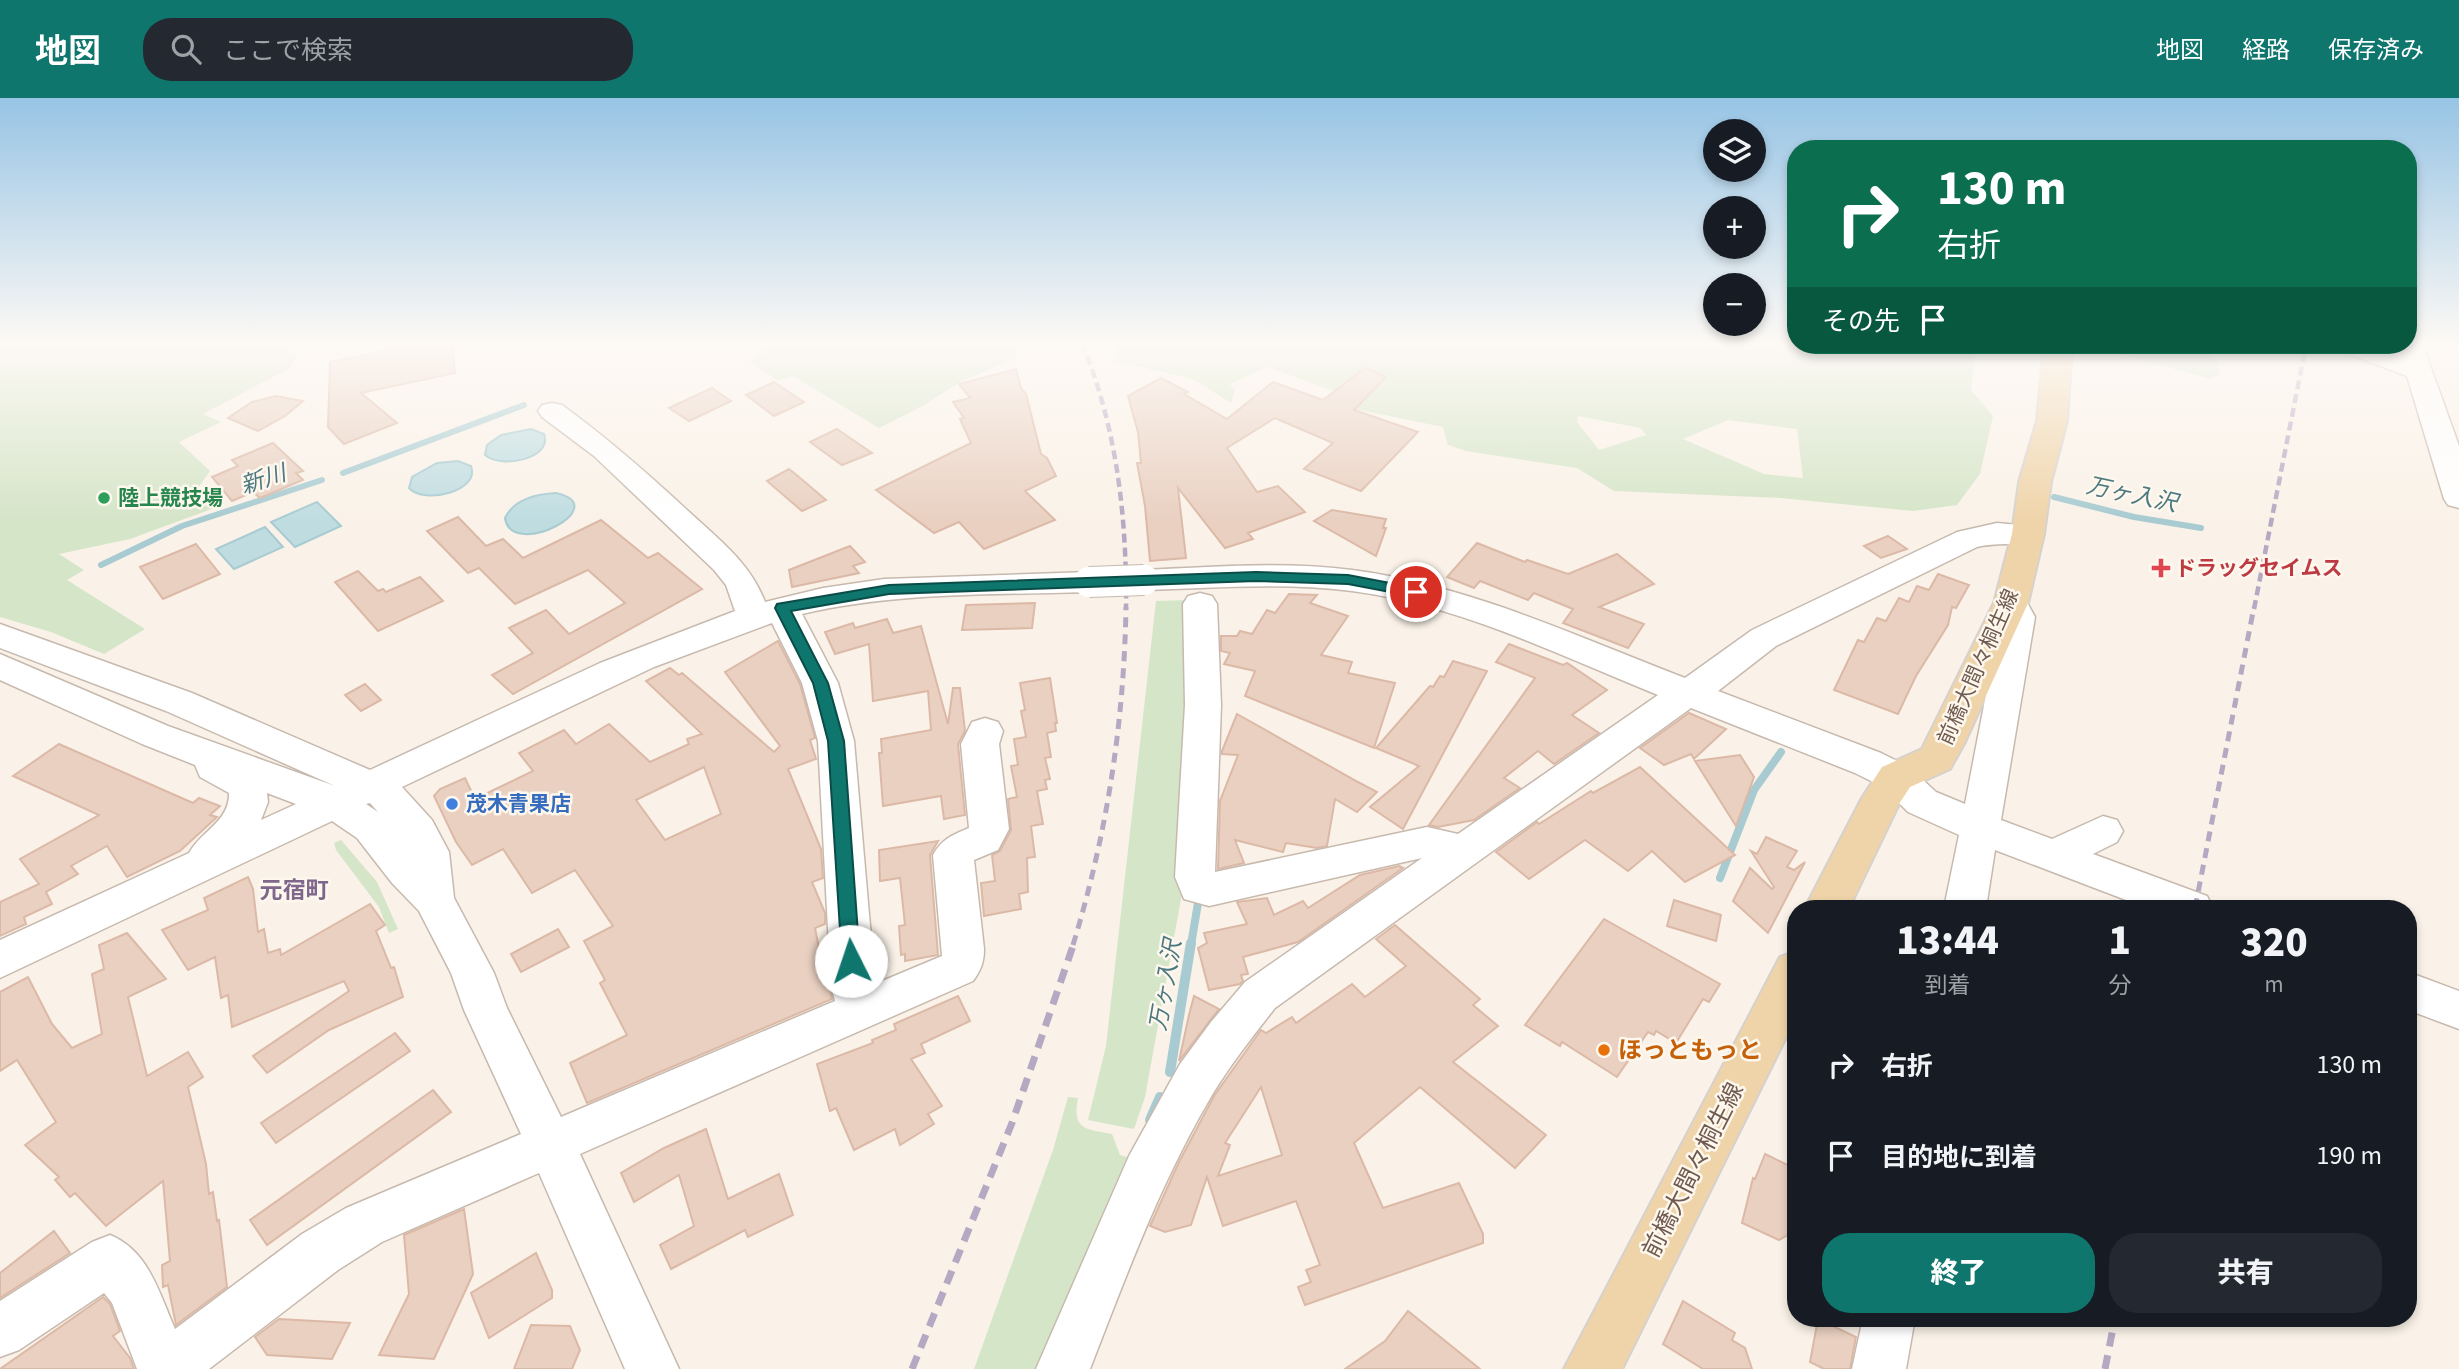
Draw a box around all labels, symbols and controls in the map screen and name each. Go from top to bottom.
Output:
search box [143,18,633,81]
text: 地図 [35,28,101,75]
icon: search [167,30,205,68]
text: ここで検索 [223,32,353,69]
text: 地図 [2156,33,2204,68]
text: 経路 [2242,33,2290,68]
text: 保存済み [2328,33,2424,68]
map controls [1703,119,1766,336]
button: layers [1703,119,1766,182]
text: 130 m [1937,154,2066,224]
icon: right [1822,168,1913,259]
button: + [1703,196,1766,259]
text: 右折 [1937,223,2001,269]
button: − [1703,273,1766,336]
icon: arrive [1914,301,1952,339]
text: その先 [1822,303,1900,340]
water label: 新川 [236,456,293,502]
water label: 万ヶ入沢 [2083,469,2183,521]
place label: 陸上競技場 [118,483,223,513]
marker: 陸上競技場 [96,490,112,506]
place label: ドラッグセイムス [2175,553,2343,583]
marker: ドラッグセイムス [2153,560,2169,576]
pin [1386,562,1446,622]
icon: arrive [1397,573,1435,611]
street label: 前橋大間々桐生線 [1930,584,2026,750]
place label: 茂木青果店 [466,789,571,819]
marker: 茂木青果店 [444,796,460,812]
district label: 元宿町 [260,874,329,907]
text: 13:44 [1896,911,1999,971]
text: 1 [2108,911,2131,971]
text: 320 [2240,913,2308,973]
position arrow [814,924,888,998]
water label: 万ヶ入沢 [1141,934,1190,1033]
text: m [2265,968,2284,1001]
text: 到着 [1925,969,1971,1002]
text: 分 [2108,969,2131,1002]
place label: ほっともっと [1618,1033,1762,1068]
marker: ほっともっと [1596,1042,1612,1058]
icon: right [1822,1046,1860,1084]
text: 130 m [2316,1046,2382,1083]
text: 右折 [1881,1048,1933,1085]
street label: 前橋大間々桐生線 [1634,1077,1753,1264]
icon: arrive [1822,1137,1860,1175]
text: 190 m [2316,1137,2382,1174]
text: 目的地に到着 [1881,1139,2037,1176]
button: 終了 [1822,1233,2095,1313]
button: 共有 [2109,1233,2382,1313]

